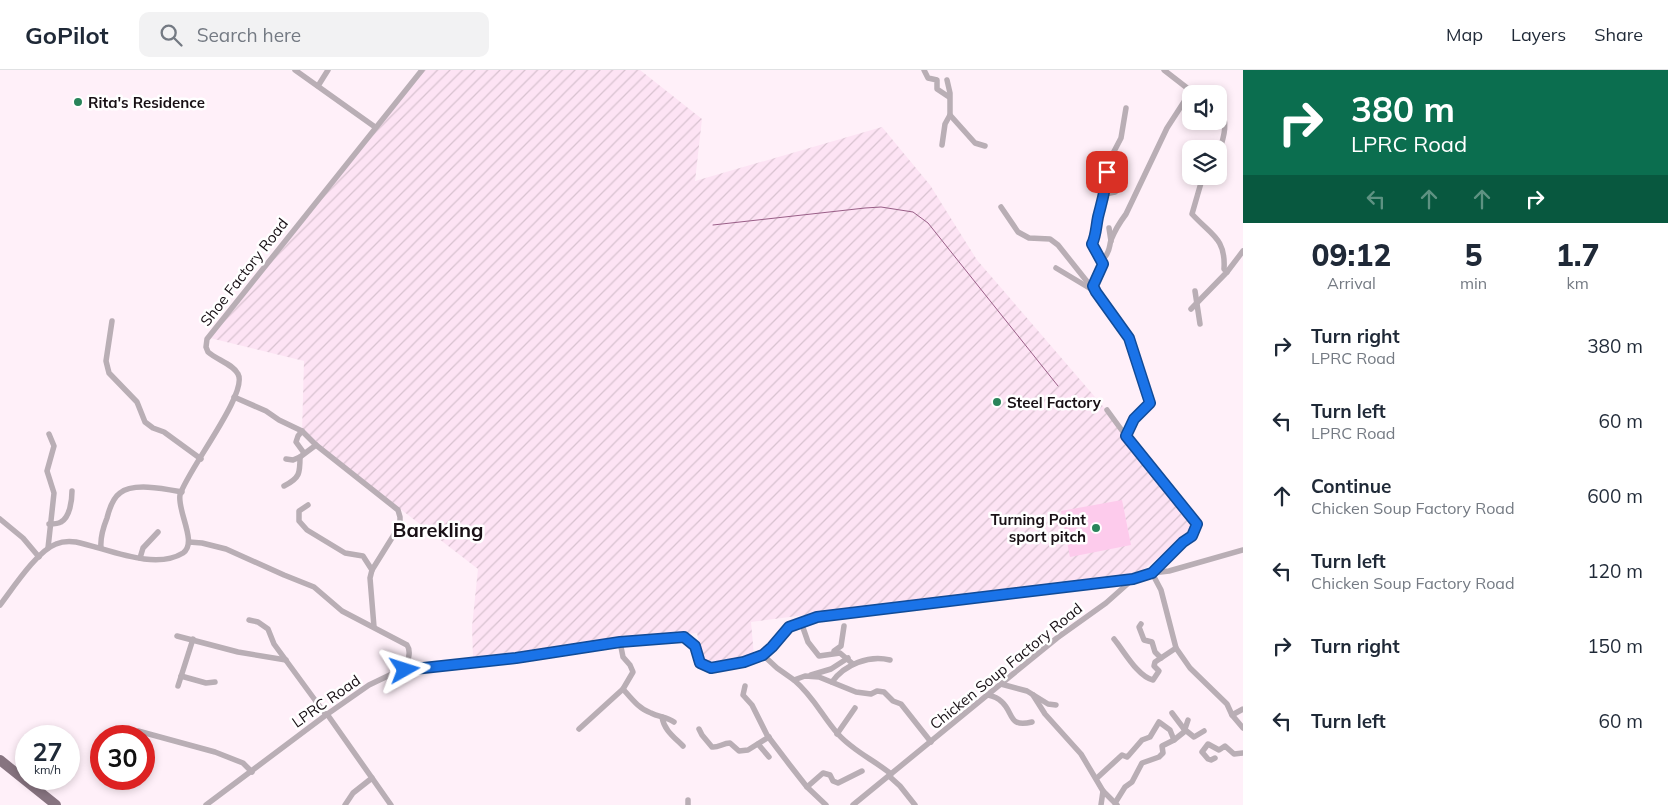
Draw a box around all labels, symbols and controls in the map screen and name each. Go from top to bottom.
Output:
search box [139,12,489,57]
text: GoPilot [25,20,109,50]
icon: search [157,21,185,49]
text: Search here [197,23,301,47]
text: Map [1446,23,1483,46]
text: Layers [1511,23,1566,46]
text: Share [1594,23,1643,46]
map controls [1182,85,1227,185]
button: sound [1182,85,1227,130]
text: 380 m [1351,87,1455,131]
icon: right [1268,90,1333,155]
place label: Rita's Residence [88,93,205,112]
marker: Rita's Residence [72,96,84,108]
text: LPRC Road [1351,130,1467,158]
button: layers [1182,140,1227,185]
pin [1086,151,1128,193]
icon: arrive [1093,158,1121,186]
icon: left [1362,185,1390,213]
icon: ahead [1415,185,1443,213]
icon: ahead [1468,185,1496,213]
icon: right [1521,185,1549,213]
street label: Shoe Factory Road [196,214,292,330]
text: 09:12 [1312,236,1391,274]
text: 5 [1464,236,1482,274]
text: 1.7 [1556,236,1599,274]
text: Arrival [1327,273,1376,293]
text: min [1460,273,1487,293]
text: km [1566,273,1589,293]
text: Turn right [1311,324,1400,348]
icon: right [1268,332,1296,360]
text: 380 m [1587,334,1643,358]
text: LPRC Road [1311,348,1395,368]
place label: Steel Factory [1007,393,1102,412]
marker: Steel Factory [991,396,1003,408]
text: Turn left [1311,399,1386,423]
icon: left [1268,407,1296,435]
text: 60 m [1599,409,1643,433]
text: LPRC Road [1311,423,1395,443]
text: Continue [1311,474,1391,498]
icon: ahead [1268,482,1296,510]
text: 600 m [1587,484,1643,508]
text: Chicken Soup Factory Road [1311,498,1515,518]
place label: Turning Point sport pitch [990,510,1086,546]
district label: Barekling [393,517,483,542]
marker: Turning Point sport pitch [1090,522,1102,534]
text: Turn left [1311,549,1386,573]
icon: left [1268,557,1296,585]
text: 120 m [1587,559,1643,583]
text: Chicken Soup Factory Road [1311,573,1515,593]
street label: Chicken Soup Factory Road [926,599,1086,733]
icon: right [1268,632,1296,660]
text: Turn right [1311,634,1400,658]
text: 150 m [1587,634,1643,658]
position arrow [378,643,430,695]
street label: LPRC Road [288,671,364,731]
icon: left [1268,707,1296,735]
text: Turn left [1311,709,1386,733]
text: 60 m [1599,709,1643,733]
speed limit sign: 30 [90,725,155,790]
text: 27 [32,736,63,767]
text: km/h [34,762,61,777]

